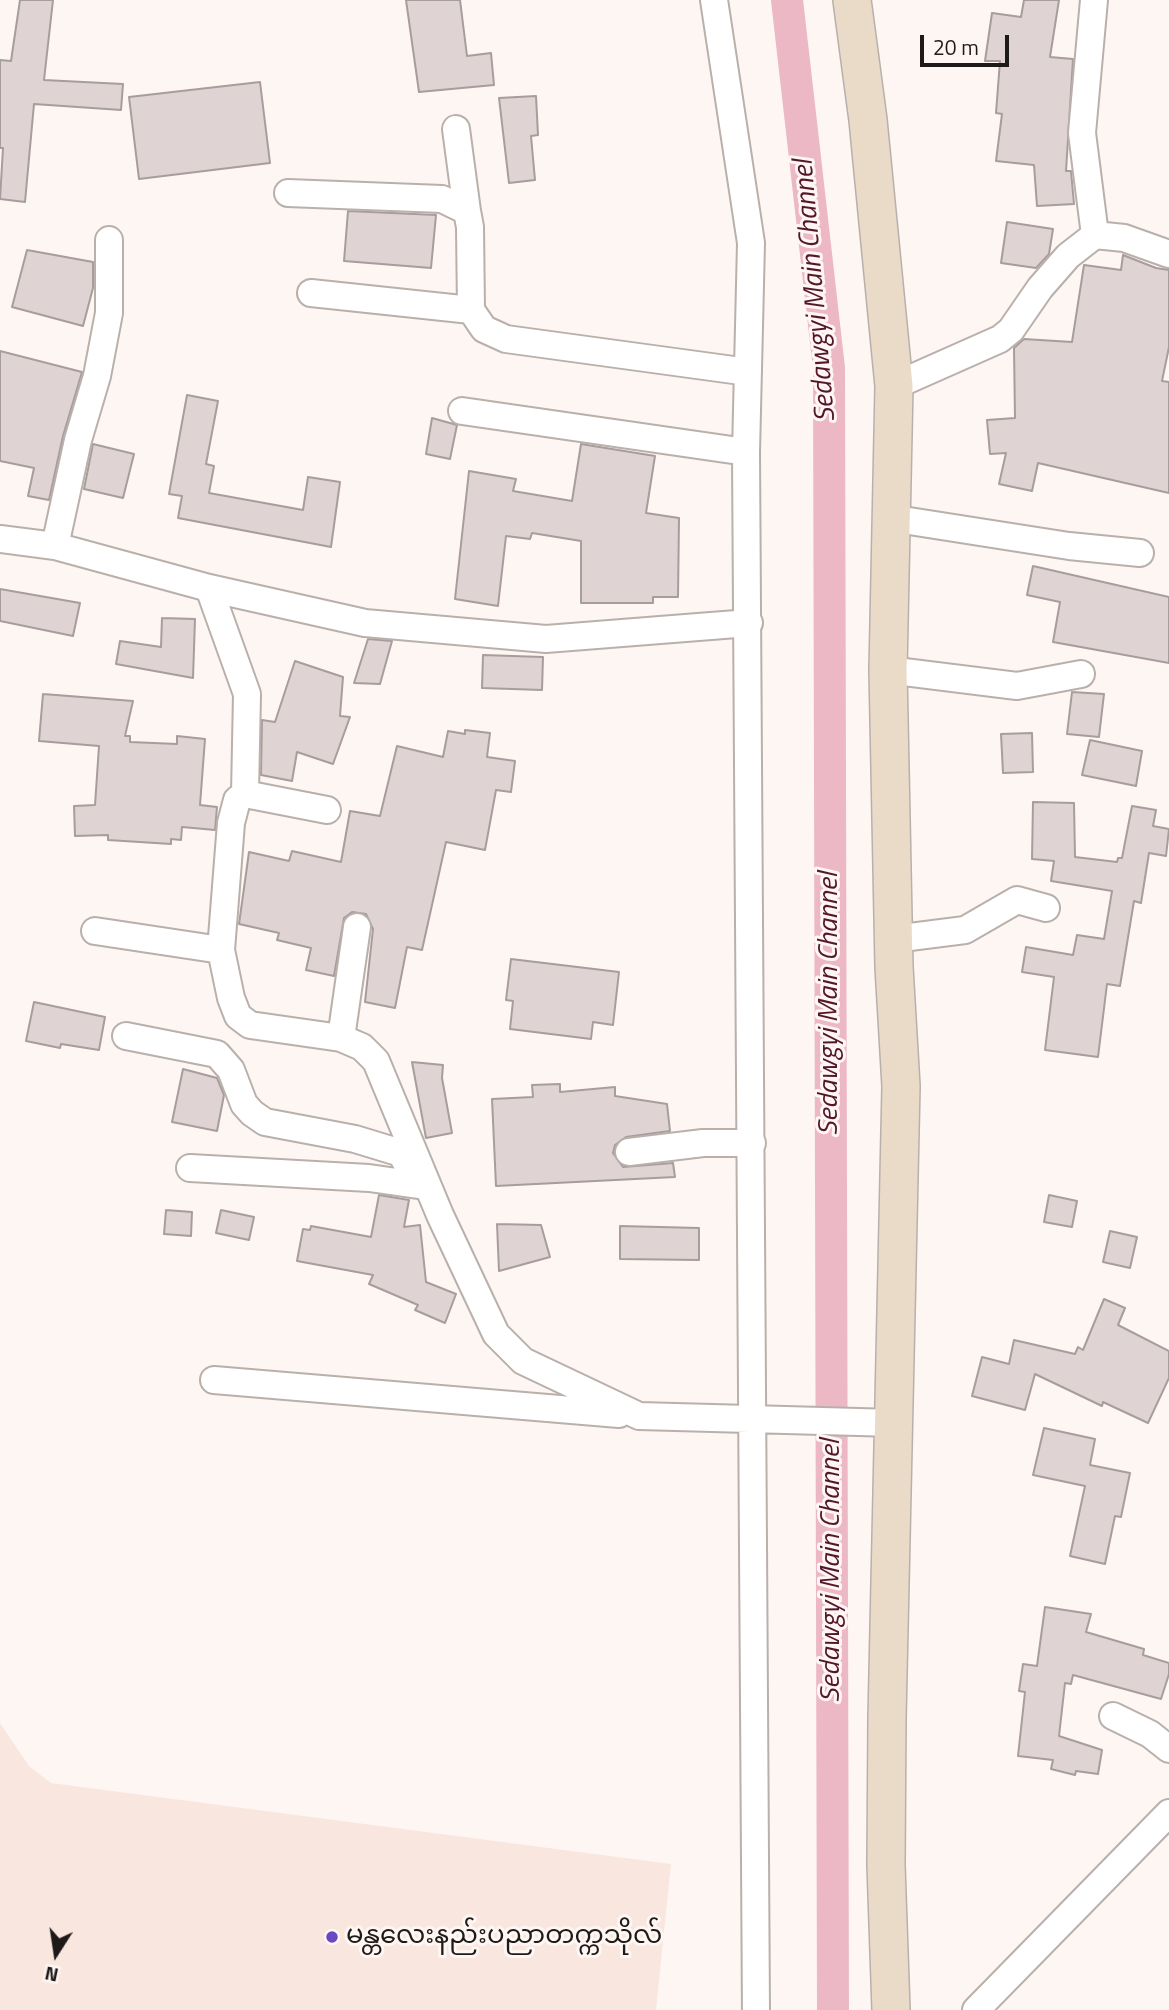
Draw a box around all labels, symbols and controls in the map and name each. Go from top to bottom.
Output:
scale bar [924,21,1013,65]
text: 20 m [933,31,979,63]
water label: Sedawgyi Main Channel [788,158,844,424]
water label: Sedawgyi Main Channel [813,872,847,1136]
water label: Sedawgyi Main Channel [815,1439,849,1703]
north arrow [21,1919,91,1989]
place label: မန္တလေးနည်းပညာတက္ကသိုလ် [346,1921,662,1953]
marker: မန္တလေးနည်းပညာတက္ကသိုလ် [324,1929,340,1945]
text: N [42,1959,61,1991]

